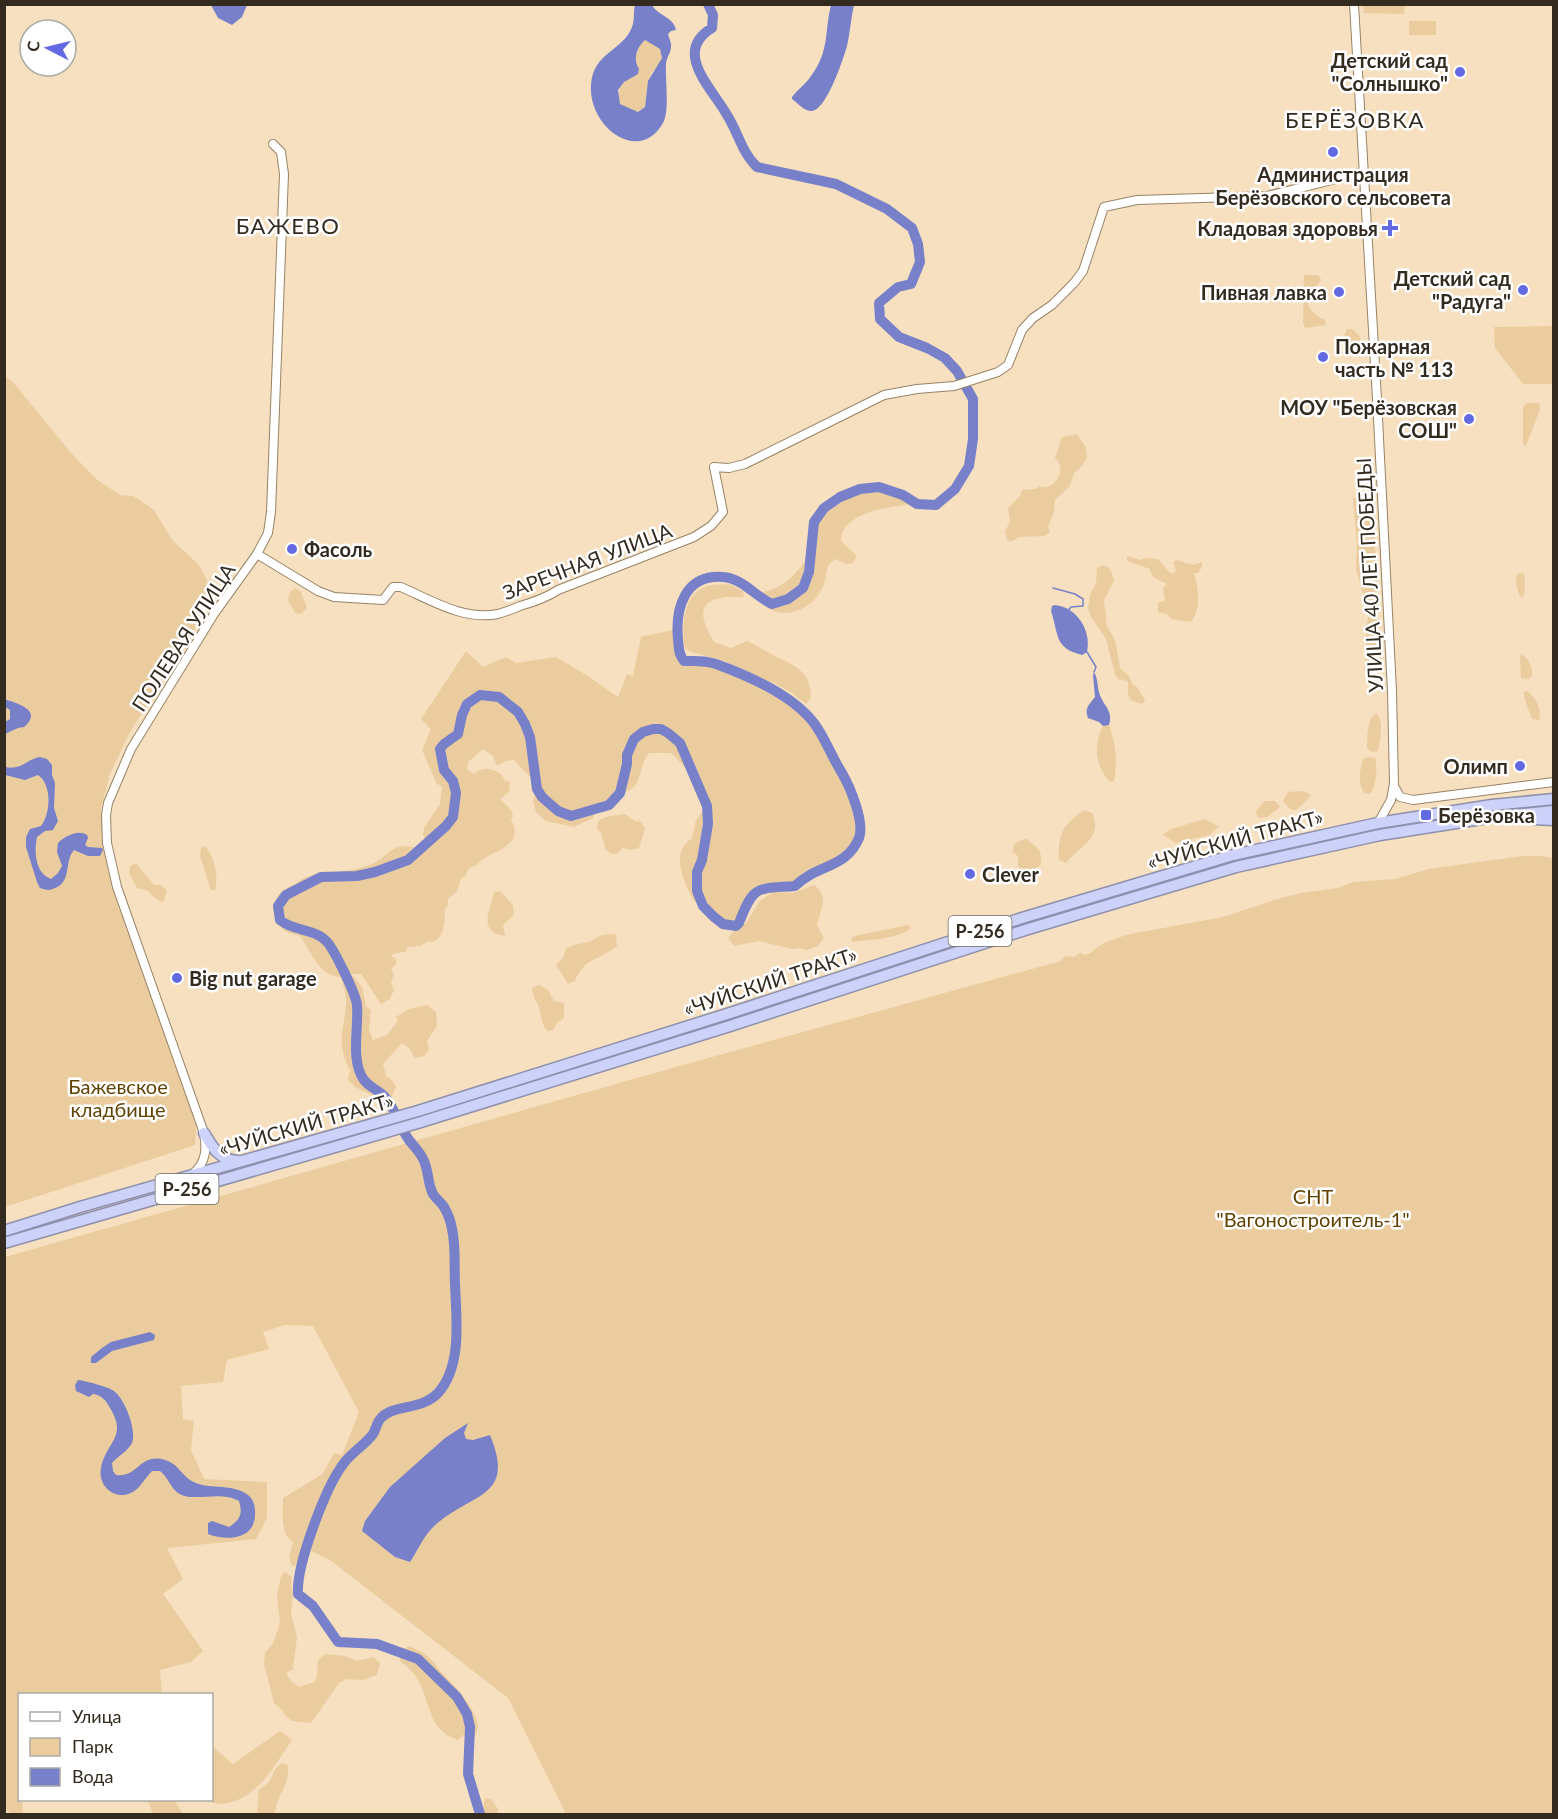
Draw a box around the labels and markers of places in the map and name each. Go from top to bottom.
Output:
place label: Детский сад "Солнышко" [1331,48,1448,95]
marker: Детский сад "Солнышко" [1453,65,1467,79]
marker: Администрация Берёзовского сельсовета [1326,145,1340,159]
place label: Администрация Берёзовского сельсовета [1215,162,1451,209]
place label: Кладовая здоровья [1197,216,1378,240]
marker: Кладовая здоровья [1383,221,1397,235]
place label: Детский сад "Радуга" [1394,266,1511,313]
place label: Пивная лавка [1201,280,1327,304]
marker: Детский сад "Радуга" [1516,283,1530,297]
marker: Пивная лавка [1332,285,1346,299]
place label: Пожарная часть № 113 [1335,334,1453,381]
marker: Пожарная часть № 113 [1316,350,1330,364]
place label: МОУ "Берёзовская СОШ" [1280,395,1457,442]
marker: МОУ "Берёзовская СОШ" [1462,412,1476,426]
place label: Фасоль [304,537,373,561]
marker: Фасоль [285,542,299,556]
place label: Олимп [1443,754,1508,778]
marker: Олимп [1513,759,1527,773]
place label: Берёзовка [1438,803,1535,827]
marker: Берёзовка [1419,808,1433,822]
place label: Clever [982,862,1040,886]
marker: Clever [963,867,977,881]
place label: Big nut garage [189,966,317,990]
marker: Big nut garage [170,971,184,985]

